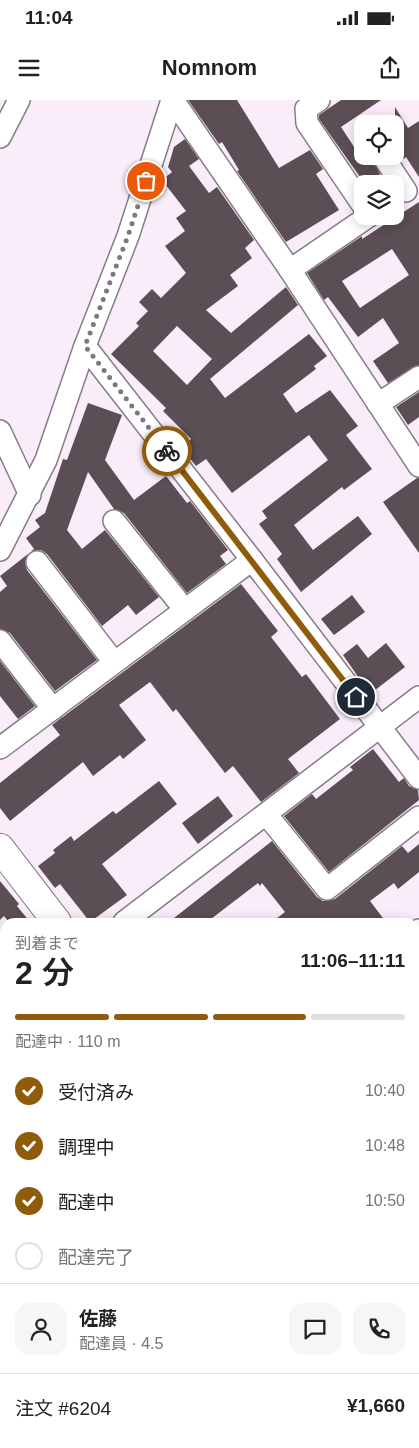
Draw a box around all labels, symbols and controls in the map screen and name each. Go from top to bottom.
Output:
text: 11:04 [25,7,73,28]
icon: menu [15,54,43,82]
icon: share [376,54,404,82]
text: Nomnom [162,55,257,80]
map controls [354,115,404,225]
button: locate [354,115,404,165]
pin [125,160,167,202]
icon: bag [132,167,160,195]
button: layers [354,175,404,225]
courier [142,426,192,476]
icon: bike [153,437,181,465]
pin [335,676,377,718]
icon: home [342,683,370,711]
text: 到着まで [15,935,79,952]
text: 11:06–11:11 [300,950,405,971]
text: 2 分 [15,955,74,991]
text: 配達中 · 110 m [15,1033,121,1050]
icon: check [15,1077,43,1105]
text: 受付済み [58,1082,134,1103]
text: 10:40 [365,1082,405,1099]
icon: check [15,1132,43,1160]
text: 調理中 [58,1137,115,1158]
text: 10:48 [365,1137,405,1154]
icon: check [15,1187,43,1215]
text: 配達中 [58,1192,115,1213]
text: 10:50 [365,1192,405,1209]
text: 配達完了 [58,1247,134,1268]
button: person [15,1303,67,1355]
button: chat [289,1303,341,1355]
button: phone [353,1303,405,1355]
text: 佐藤 [79,1308,117,1329]
text: 配達員 · 4.5 [79,1335,163,1352]
text: ¥1,660 [347,1395,405,1416]
text: 注文 #6204 [15,1398,111,1419]

